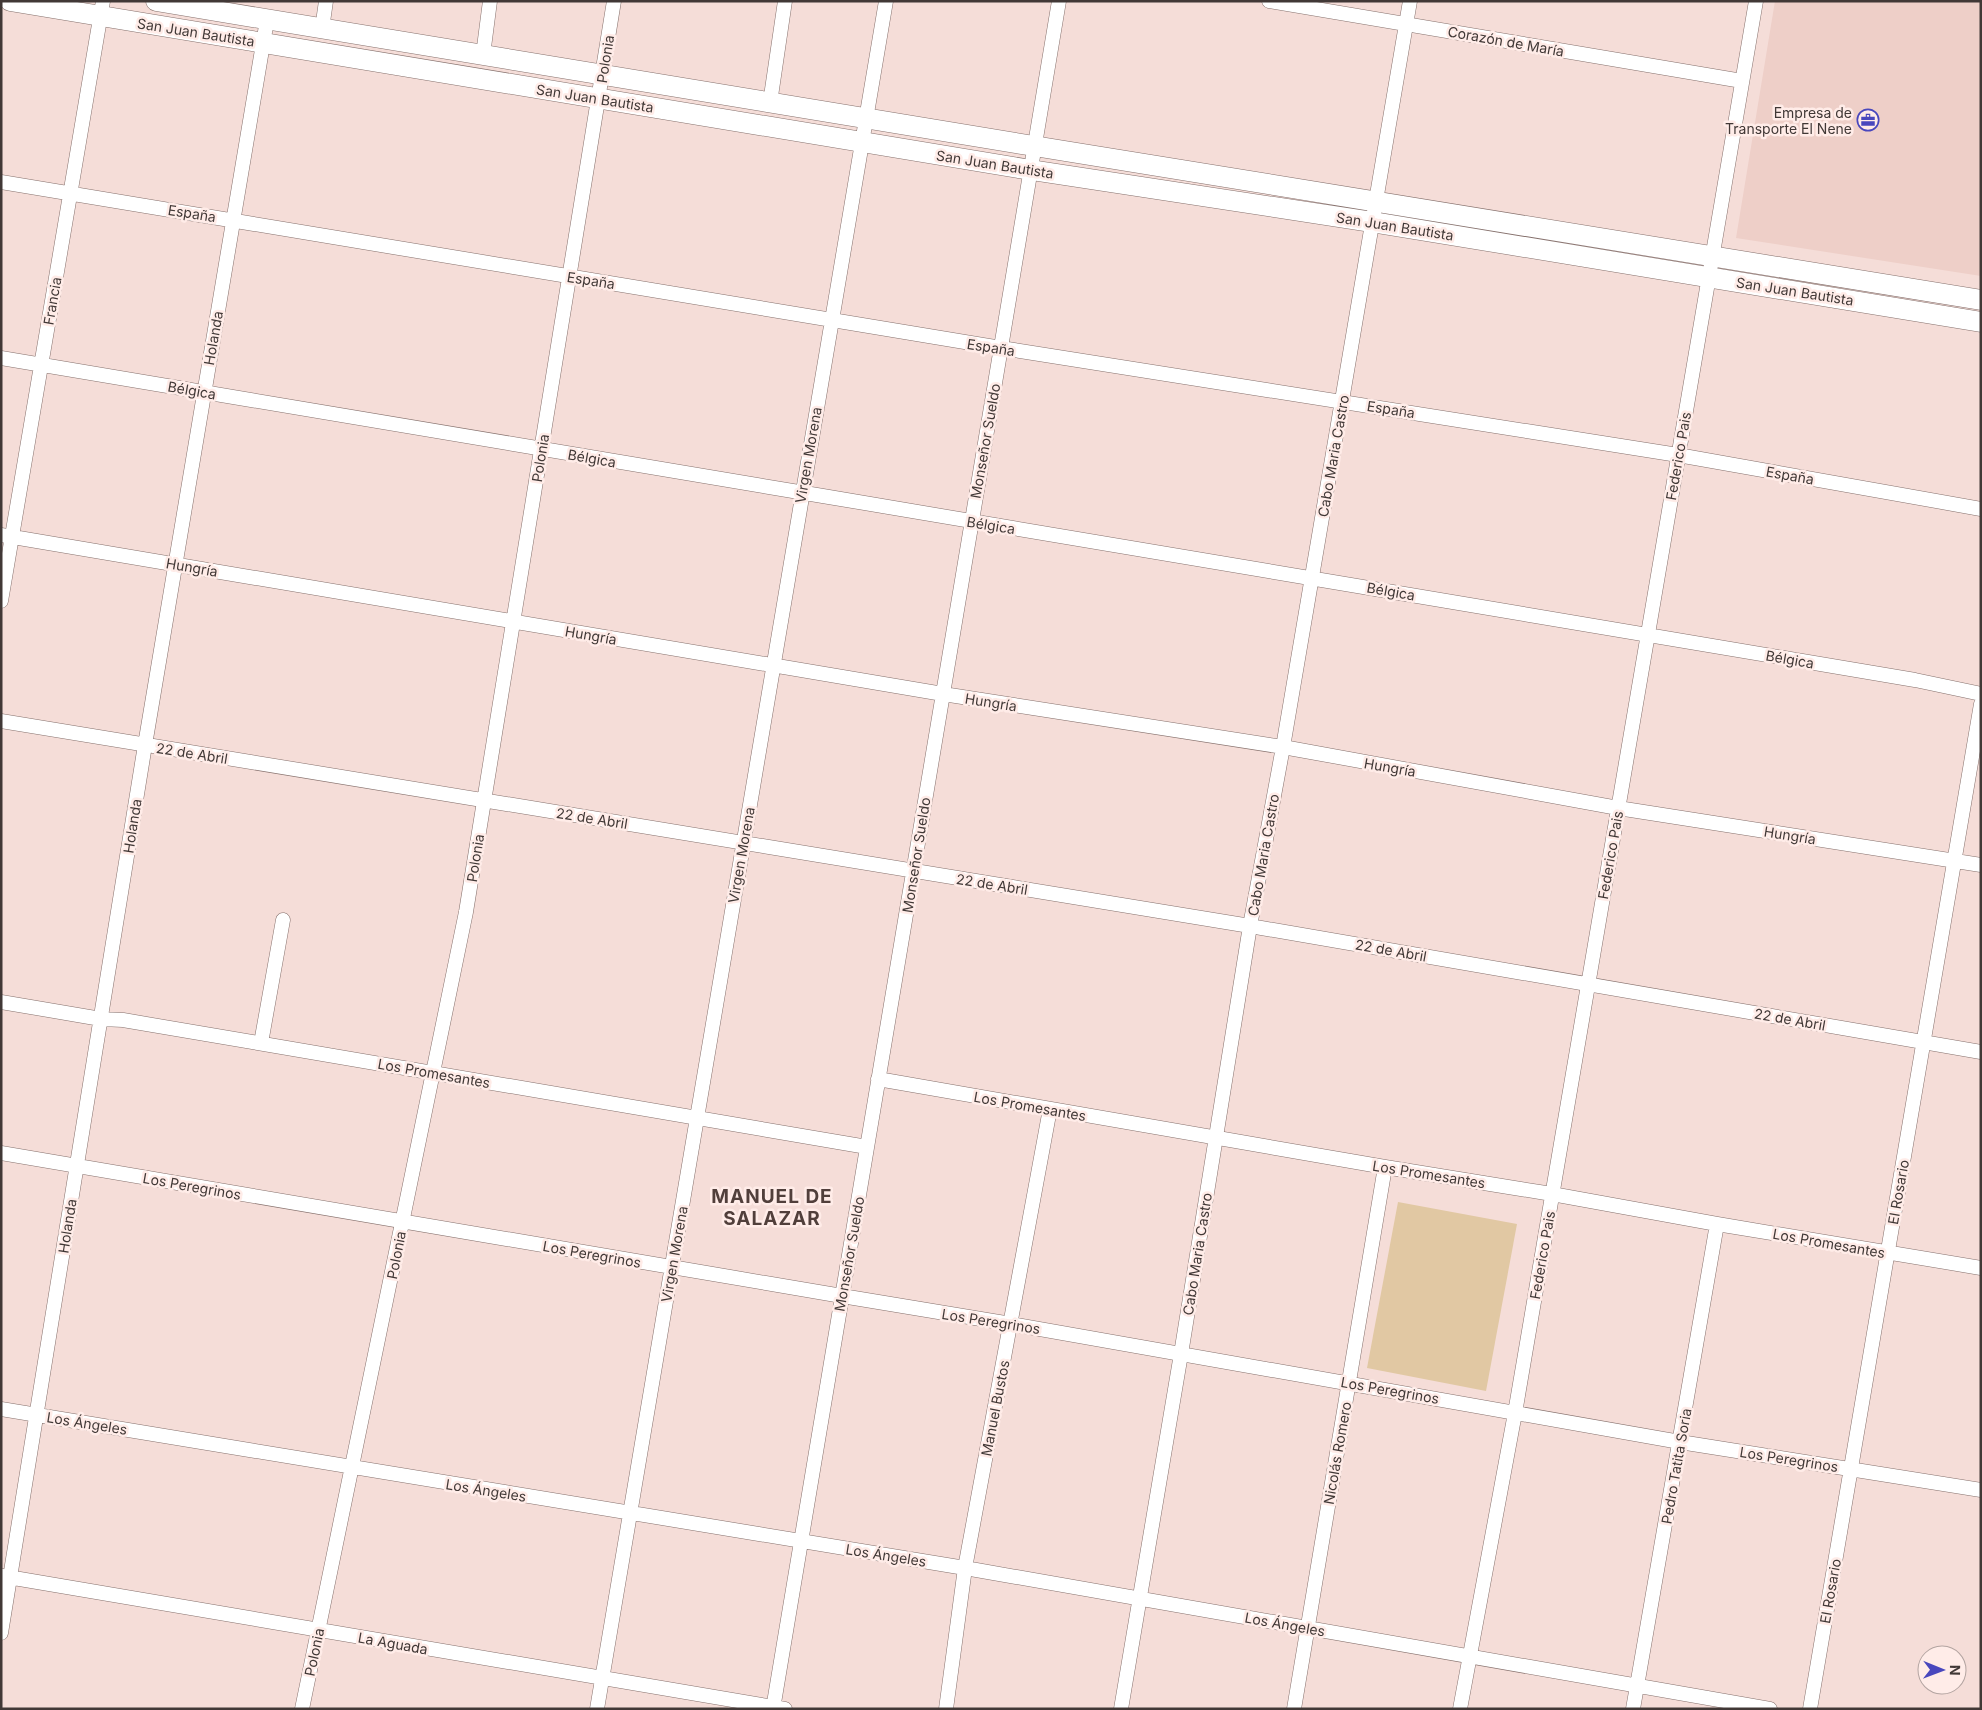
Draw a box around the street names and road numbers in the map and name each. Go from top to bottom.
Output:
street label: San Juan Bautista [136,14,256,50]
street label: Corazón de María [1447,22,1565,60]
street label: Polonia [593,34,617,84]
street label: San Juan Bautista [535,80,655,116]
street label: San Juan Bautista [935,146,1055,182]
street label: España [167,201,217,225]
street label: San Juan Bautista [1335,208,1455,244]
street label: España [566,268,616,292]
street label: San Juan Bautista [1735,273,1855,309]
street label: Francia [39,276,65,326]
street label: Holanda [200,310,226,366]
street label: España [966,335,1016,359]
street label: Bélgica [167,377,217,403]
street label: Monseñor Sueldo [967,382,1003,500]
street label: Cabo Maria Castro [1314,394,1352,518]
street label: España [1366,397,1416,421]
street label: Virgen Morena [791,406,825,504]
street label: Federico Pais [1662,411,1694,501]
street label: Polonia [528,433,552,483]
street label: Bélgica [567,445,617,471]
street label: España [1765,462,1815,488]
street label: Bélgica [966,513,1016,537]
street label: Hungría [165,554,219,580]
street label: Bélgica [1366,578,1416,604]
street label: Hungría [564,622,618,648]
street label: Bélgica [1765,646,1815,672]
street label: Hungría [964,690,1018,714]
street label: 22 de Abril [155,739,229,767]
street label: Hungría [1363,754,1417,780]
street label: Cabo Maria Castro [1244,793,1282,917]
street label: Monseñor Sueldo [898,796,934,914]
street label: Holanda [119,798,145,854]
street label: 22 de Abril [555,804,629,832]
street label: Virgen Morena [724,806,758,904]
street label: Federico Pais [1594,810,1626,900]
street label: Hungría [1763,823,1817,847]
street label: Polonia [463,833,487,883]
street label: 22 de Abril [955,870,1029,898]
street label: 22 de Abril [1354,935,1428,965]
street label: 22 de Abril [1753,1004,1827,1034]
street label: Los Promesantes [376,1055,492,1091]
street label: Los Promesantes [972,1088,1088,1124]
street label: Los Promesantes [1371,1157,1487,1191]
street label: El Rosario [1884,1158,1912,1226]
street label: Los Peregrinos [142,1169,242,1203]
street label: Cabo Maria Castro [1179,1192,1215,1316]
street label: Monseñor Sueldo [831,1195,867,1313]
street label: Holanda [54,1198,80,1254]
street label: Virgen Morena [657,1205,691,1303]
street label: Federico Pais [1526,1210,1558,1300]
street label: Los Promesantes [1771,1225,1887,1261]
street label: Polonia [383,1230,409,1280]
street label: Los Peregrinos [542,1237,642,1271]
street label: Los Peregrinos [941,1305,1041,1337]
street label: Manuel Bustos [977,1358,1013,1458]
street label: Los Peregrinos [1340,1373,1440,1407]
street label: Nicolás Romero [1320,1400,1354,1506]
street label: Pedro Tatita Soria [1657,1407,1695,1525]
street label: Los Ángeles [46,1408,128,1438]
street label: Los Peregrinos [1739,1443,1839,1475]
street label: Los Ángeles [445,1475,527,1505]
street label: Los Ángeles [845,1540,927,1570]
street label: El Rosario [1816,1557,1844,1625]
street label: Los Ángeles [1244,1609,1326,1639]
street label: Polonia [301,1626,327,1678]
street label: La Aguada [357,1629,429,1657]

